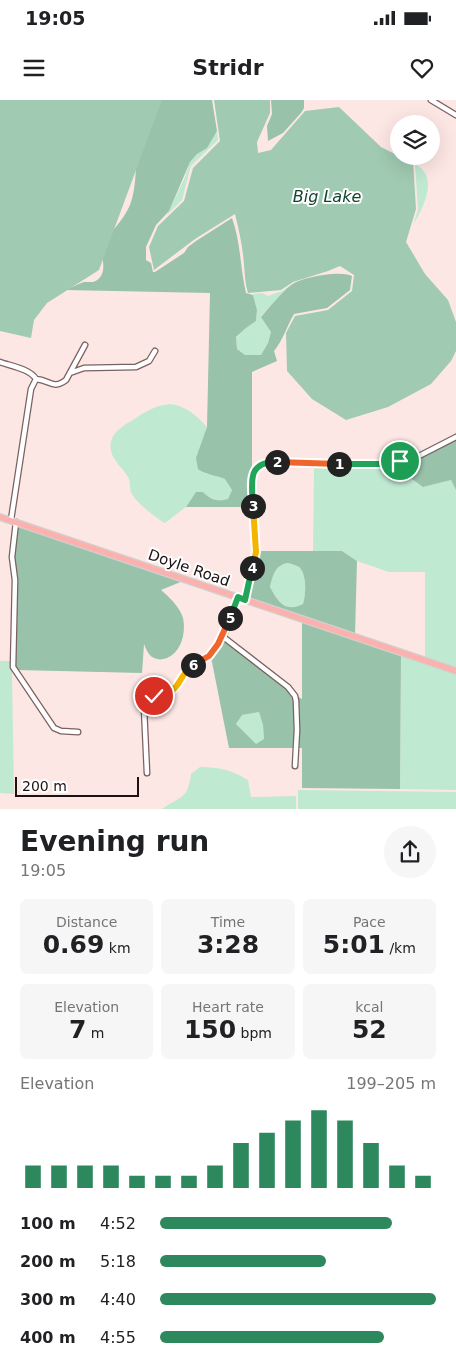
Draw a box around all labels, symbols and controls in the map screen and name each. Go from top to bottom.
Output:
text: 19:05 [25,7,85,29]
icon: menu [20,54,48,82]
icon: heart [408,54,436,82]
text: Stridr [192,55,264,80]
map controls [390,115,440,165]
button: layers [390,115,440,165]
water label: Big Lake [293,187,361,206]
pin [379,440,421,482]
icon: arrive [386,447,414,475]
pin: 2 [264,450,290,474]
pin: 1 [326,452,352,476]
text: 2 [273,454,282,470]
text: 1 [335,456,344,472]
pin: 3 [240,494,266,518]
text: 3 [249,498,258,514]
street label: Doyle Road [146,546,232,590]
pin: 4 [240,556,264,580]
text: 4 [248,560,257,576]
pin: 5 [218,606,242,630]
text: 5 [226,610,235,626]
pin: 6 [180,652,206,678]
text: 6 [189,657,198,673]
pin [133,675,175,717]
icon: check [140,682,168,710]
scale bar [15,774,139,797]
text: 200 m [22,778,67,794]
text: Evening run [20,825,209,858]
button: share [384,826,436,878]
text: 19:05 [20,861,66,880]
text: Distance [56,914,117,930]
text: Time [211,914,245,930]
text: Pace [353,914,386,930]
text: 0.69 [43,930,104,959]
text: 3:28 [197,930,259,959]
text: 5:01 [323,930,385,959]
text: km [104,940,131,956]
text: /km [385,940,416,956]
text: Elevation [54,999,119,1015]
text: Heart rate [192,999,264,1015]
text: kcal [355,999,383,1015]
text: 7 [69,1015,86,1044]
text: 150 [184,1015,236,1044]
text: 52 [352,1015,387,1044]
text: m [86,1025,104,1041]
text: bpm [236,1025,272,1041]
text: Elevation [20,1074,94,1093]
text: 199–205 m [346,1074,436,1093]
text: 100 m [20,1214,76,1233]
text: 4:52 [100,1214,136,1233]
text: 200 m [20,1252,76,1271]
text: 5:18 [100,1252,136,1271]
text: 300 m [20,1290,76,1309]
text: 4:40 [100,1290,136,1309]
text: 400 m [20,1328,76,1347]
text: 4:55 [100,1328,136,1347]

